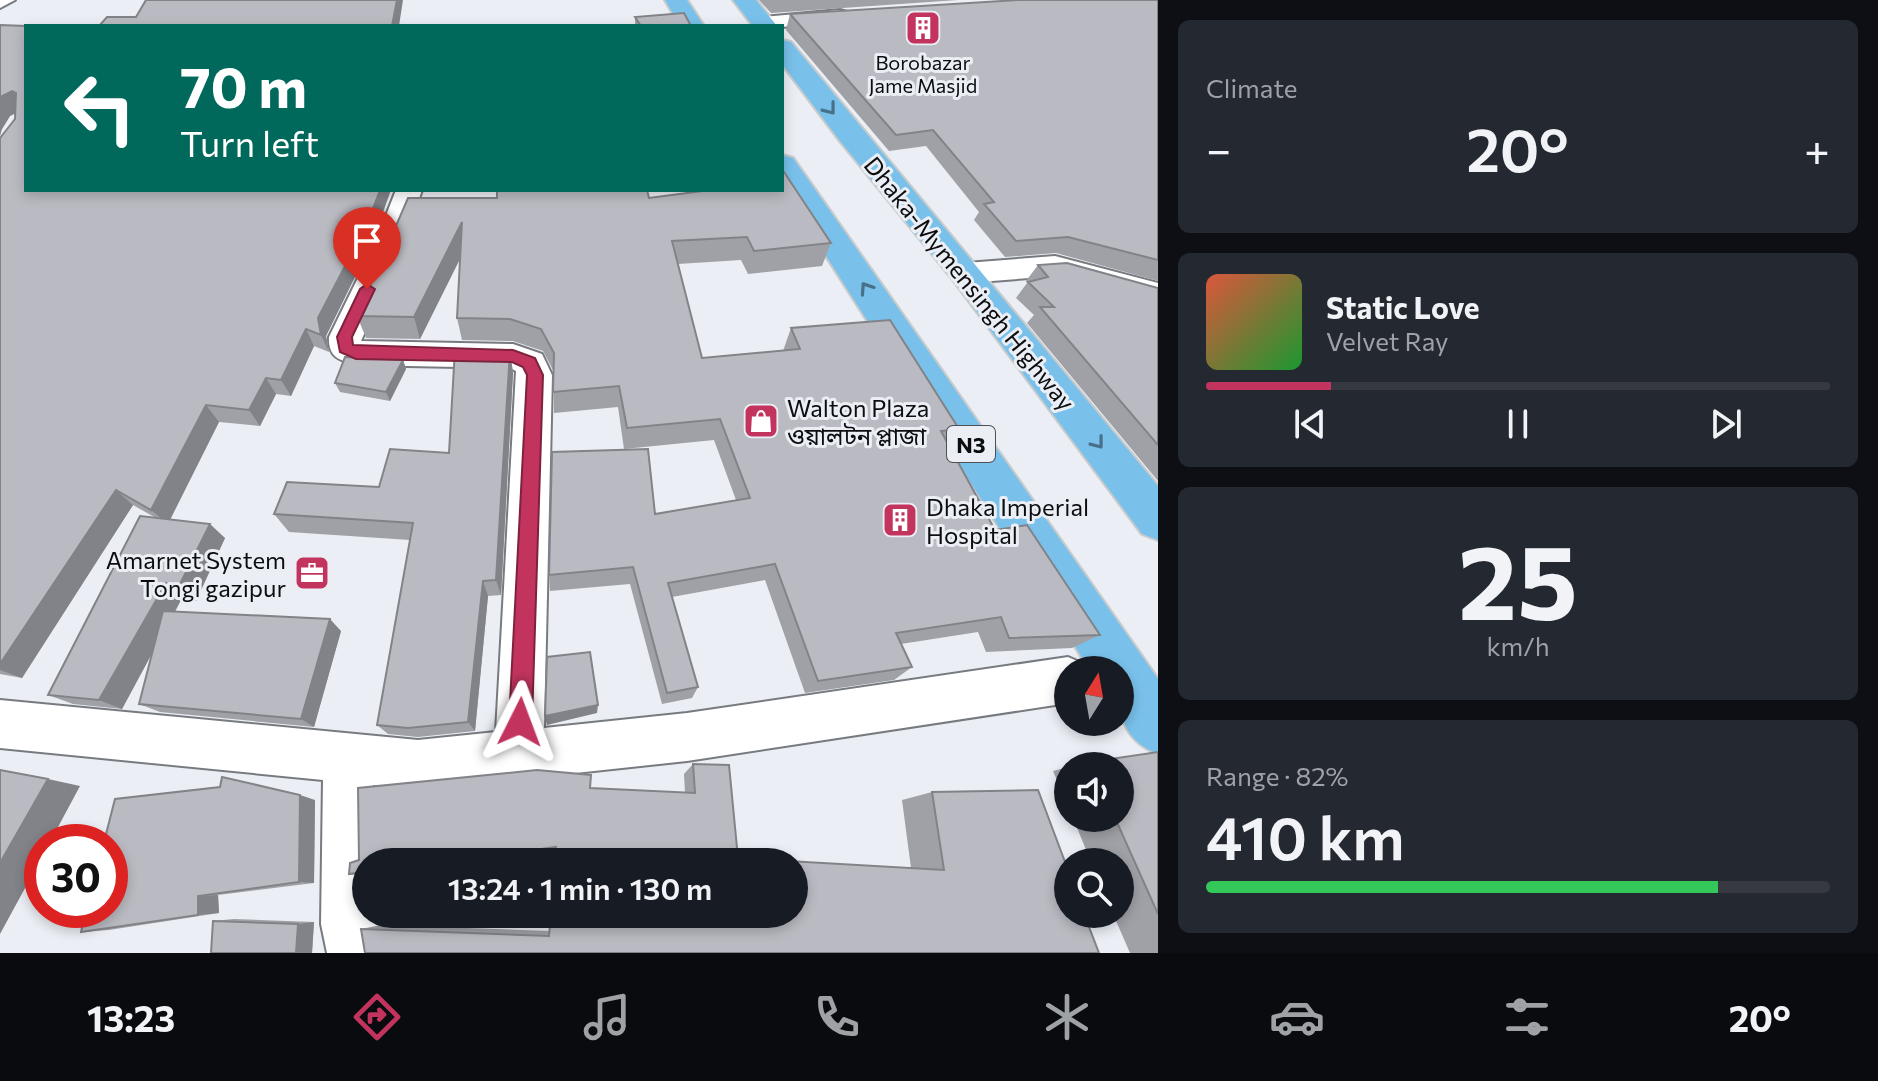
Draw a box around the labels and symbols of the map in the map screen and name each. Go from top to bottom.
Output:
building icon: Borobazar Jame Masjid [904,9,942,47]
place label: Borobazar Jame Masjid [869,50,977,97]
one-way arrow [820,100,834,115]
street label: Dhaka-Mymensingh Highway [859,150,1081,416]
pin [333,207,401,289]
one-way arrow [861,282,876,296]
place label: Walton Plaza ওয়ালটন প্লাজা [787,393,929,450]
shop icon: Walton Plaza ওয়ালটন প্লাজা [742,402,780,440]
road number: N3 [947,426,995,462]
one-way arrow [1088,434,1102,448]
place label: Dhaka Imperial Hospital [926,492,1089,549]
building icon: Dhaka Imperial Hospital [881,501,919,539]
place label: Amarnet System Tongi gazipur [106,545,286,602]
office icon: Amarnet System Tongi gazipur [293,554,331,592]
north arrow [1054,656,1134,736]
position arrow [478,680,562,764]
speed limit sign: 30 [24,824,128,928]

